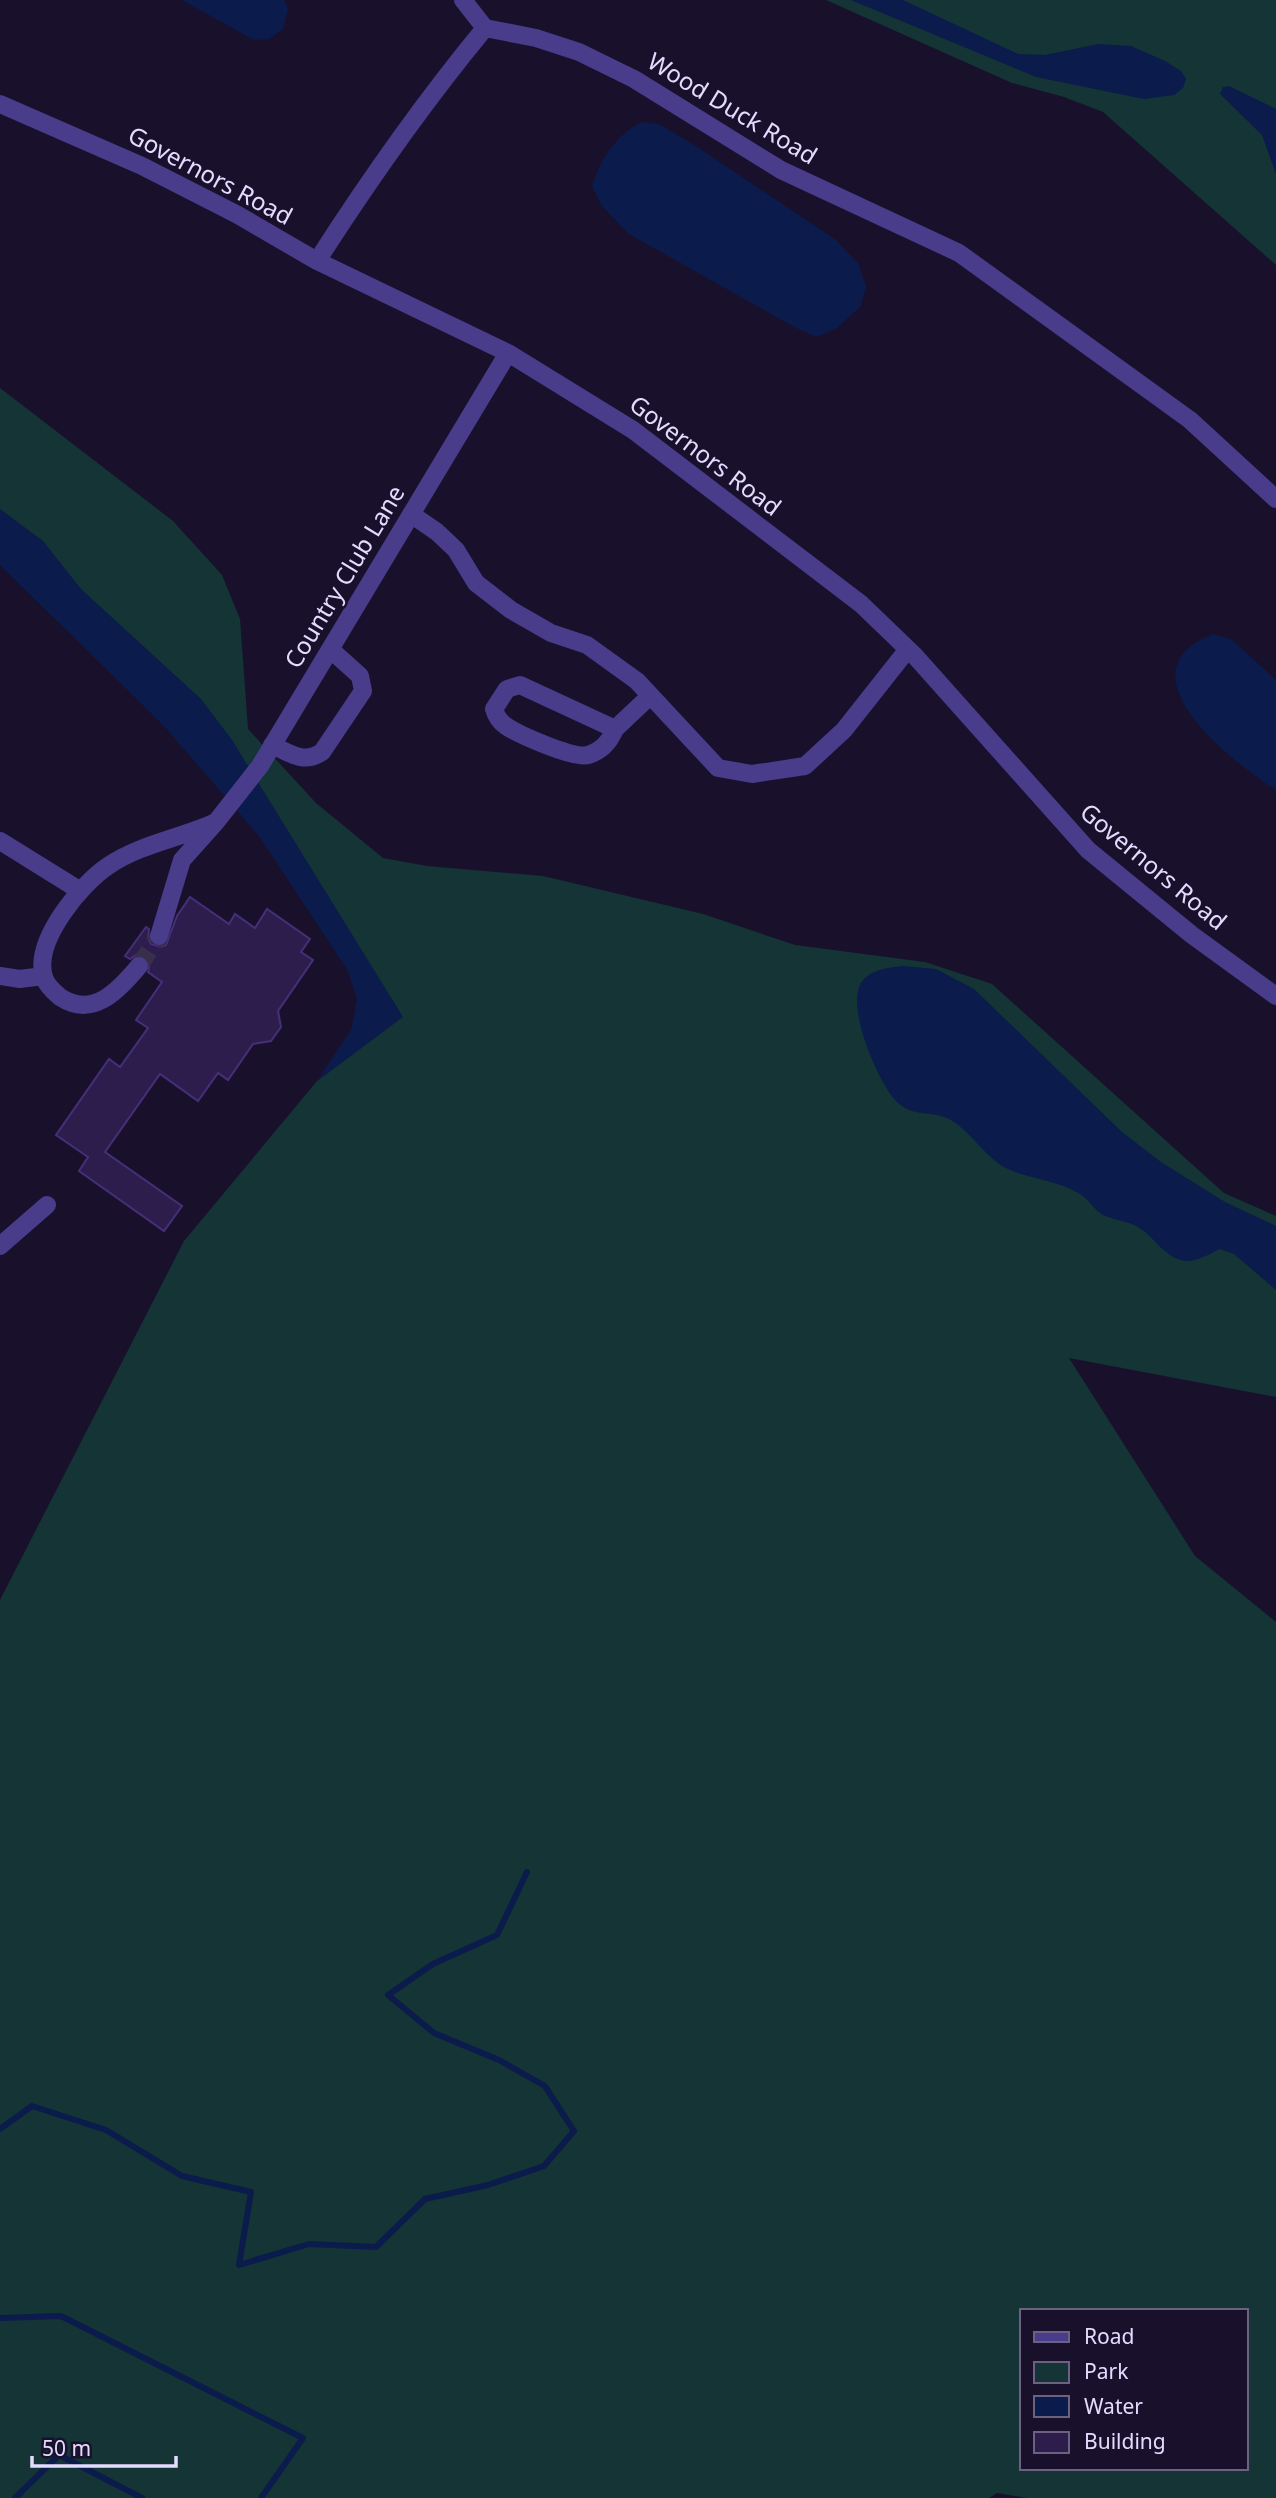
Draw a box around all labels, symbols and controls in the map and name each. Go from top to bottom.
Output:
street label: Wood Duck Road [642,44,824,171]
street label: Governors Road [123,117,299,232]
street label: Governors Road [623,387,788,523]
street label: Country Club Lane [276,479,411,674]
street label: Governors Road [1074,795,1234,937]
legend [1020,2309,1248,2470]
text: Road [1084,2322,1134,2350]
text: Park [1084,2357,1129,2385]
text: Water [1084,2392,1143,2420]
scale bar [32,2424,175,2468]
text: Building [1084,2427,1166,2455]
text: 50 m [42,2434,91,2462]

